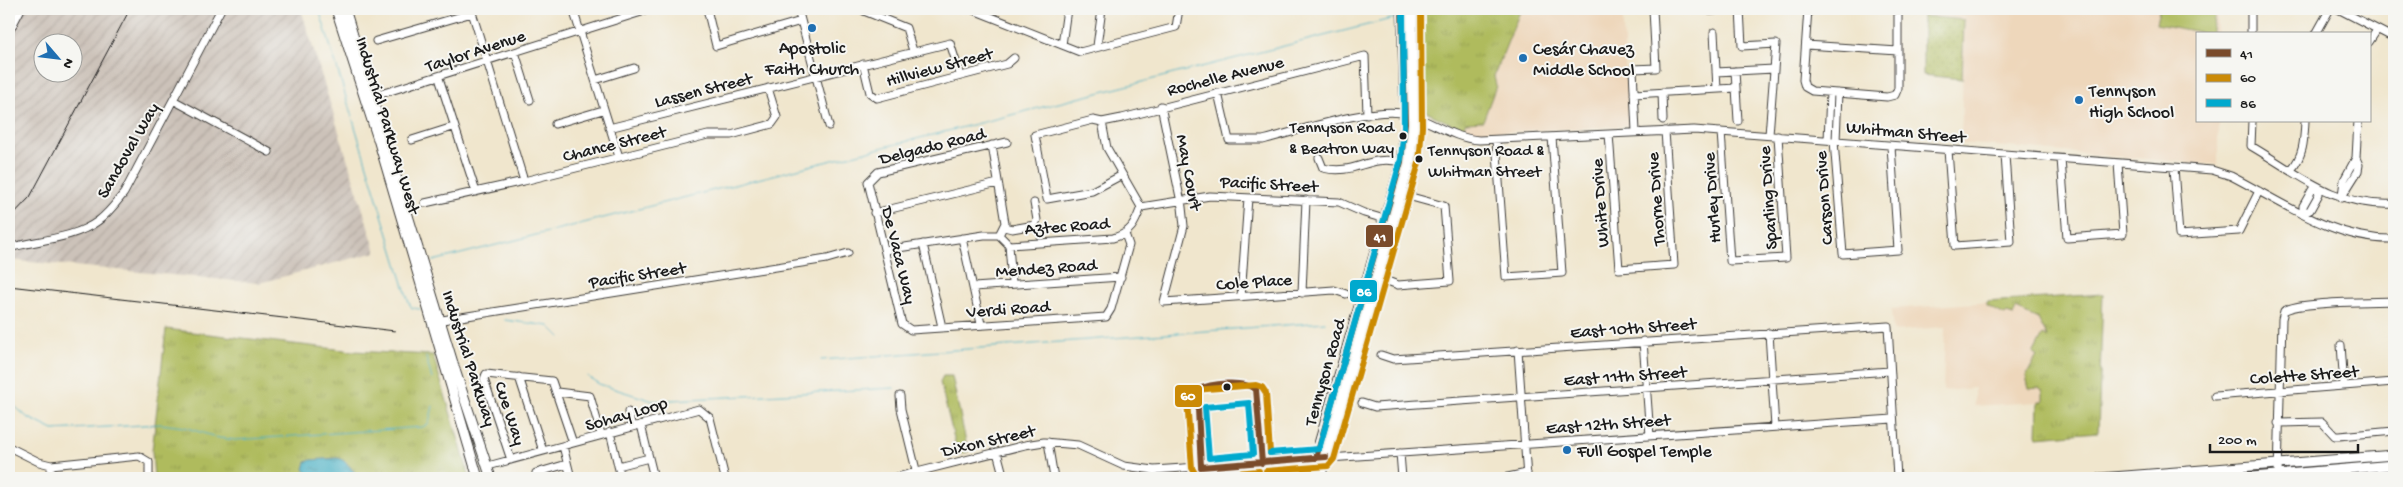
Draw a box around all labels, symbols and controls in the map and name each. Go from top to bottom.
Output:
marker: Apostolic Faith Church [806,22,818,34]
street label: Taylor Avenue [422,26,529,79]
north arrow [32,32,82,82]
legend [2196,32,2370,122]
street label: Industrial Parkway West [350,35,424,218]
place label: Apostolic Faith Church [764,39,860,81]
place label: Cesár Chavez Middle School [1533,40,1635,82]
street label: Hillview Street [884,44,997,93]
text: 41 [2240,46,2253,64]
marker: Cesár Chavez Middle School [1517,52,1529,64]
street label: Rochelle Avenue [1165,53,1287,102]
text: N [58,55,77,71]
street label: Lassen Street [653,69,756,114]
text: 60 [2240,70,2257,88]
place label: Tennyson High School [2088,82,2174,124]
marker: Tennyson High School [2073,94,2085,106]
text: 86 [2240,96,2256,114]
street label: Sandoval Way [93,100,165,203]
street label: Whitman Street [1845,118,1968,149]
place label: Tennyson Road & Beatron Way [1289,119,1396,160]
street label: Chance Street [561,122,670,168]
street label: Delgado Road [876,124,989,171]
marker: Tennyson Road & Beatron Way [1398,131,1408,141]
street label: May Court [1170,133,1206,214]
place label: Tennyson Road & Whitman Street [1427,142,1544,183]
street label: Sparling Drive [1755,145,1784,250]
street label: Carson Drive [1812,149,1839,246]
street label: Thorne Drive [1644,151,1671,247]
street label: Hurley Drive [1700,151,1727,244]
marker: Tennyson Road & Whitman Street [1414,154,1424,164]
street label: White Drive [1588,157,1615,248]
street label: Pacific Street [1219,172,1320,199]
street label: De Vaca Way [875,204,920,307]
street label: Aztec Road [1024,214,1112,241]
line badge: 41 [1365,224,1394,248]
text: 41 [1373,230,1386,247]
street label: Mendez Road [995,255,1099,284]
street label: Pacific Street [586,258,689,295]
street label: Cole Place [1216,270,1293,297]
line badge: 86 [1349,279,1378,303]
text: 86 [1357,285,1372,302]
street label: Industrial Parkway [436,288,500,429]
street label: Verdi Road [965,297,1052,324]
street label: Tennyson Road [1301,315,1352,430]
street label: East 10th Street [1569,315,1699,344]
street label: Colette Street [2249,362,2361,391]
street label: East 11th Street [1563,363,1689,392]
street label: Cue Way [488,379,529,448]
unlabelled marker [1222,382,1232,392]
line badge: 60 [1174,384,1203,408]
text: 60 [1180,389,1196,406]
street label: Sohay Loop [583,394,670,437]
street label: East 12th Street [1545,411,1673,440]
street label: Dixon Street [939,421,1039,464]
scale bar [2210,422,2358,454]
text: 200 m [2218,432,2257,450]
place label: Full Gospel Temple [1576,442,1712,463]
marker: Full Gospel Temple [1561,444,1573,456]

